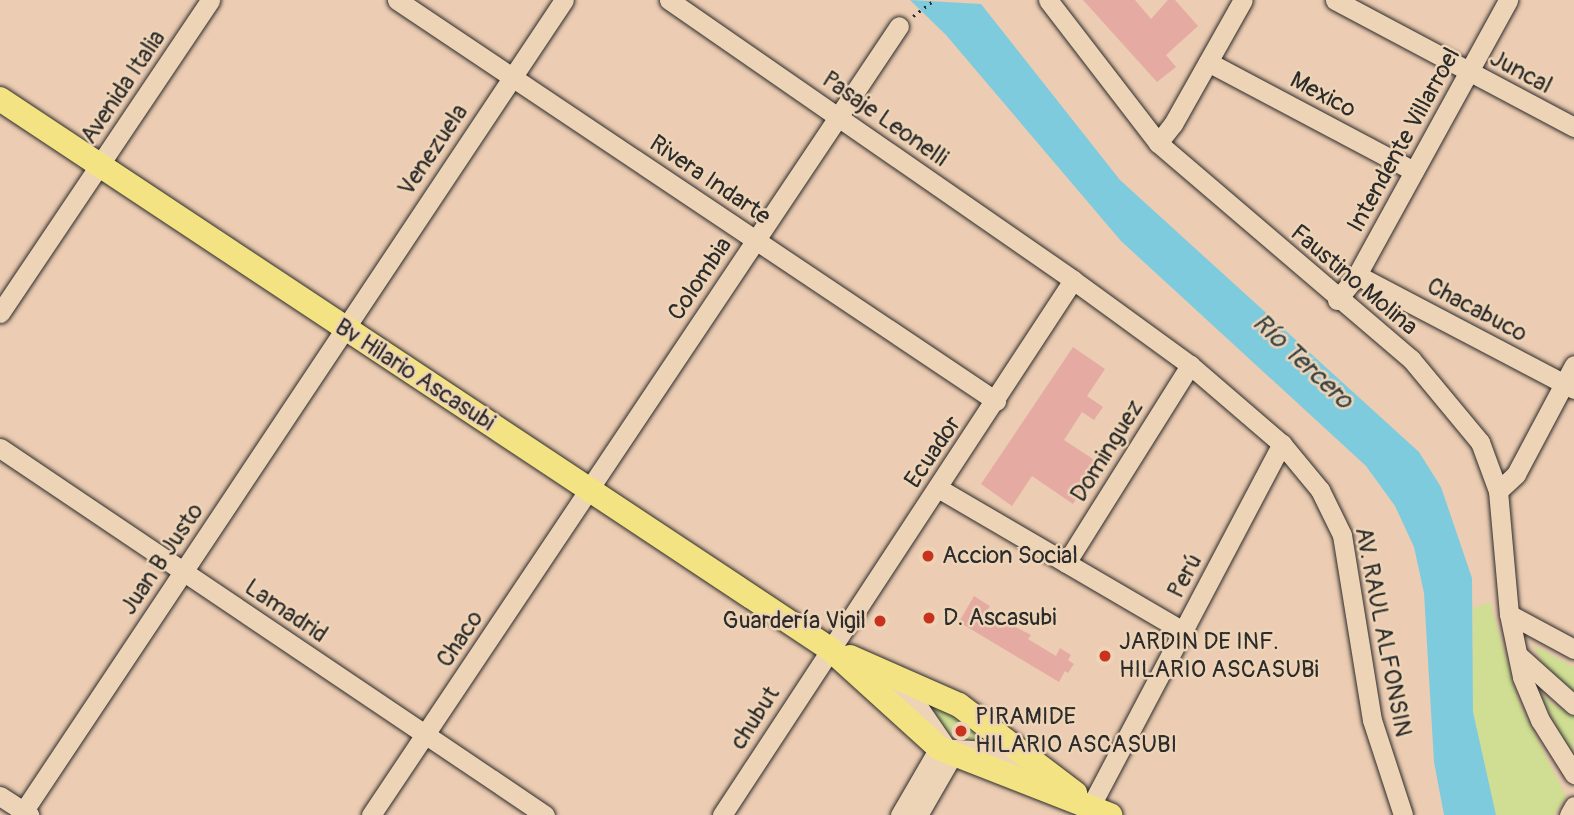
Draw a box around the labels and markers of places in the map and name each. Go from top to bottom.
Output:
place label: Accion Social [942,542,1078,570]
marker: Accion Social [920,548,936,564]
place label: D. Ascasubi [943,604,1057,632]
place label: Guardería Vigil [723,607,866,635]
marker: D. Ascasubi [921,610,937,626]
marker: Guardería Vigil [872,613,888,629]
place label: JARDIN DE INF. HILARIO ASCASUBi [1119,628,1319,684]
marker: JARDIN DE INF. HILARIO ASCASUBi [1097,648,1113,664]
place label: PIRAMIDE HILARIO ASCASUBI [975,703,1177,759]
marker: PIRAMIDE HILARIO ASCASUBI [953,723,969,739]

